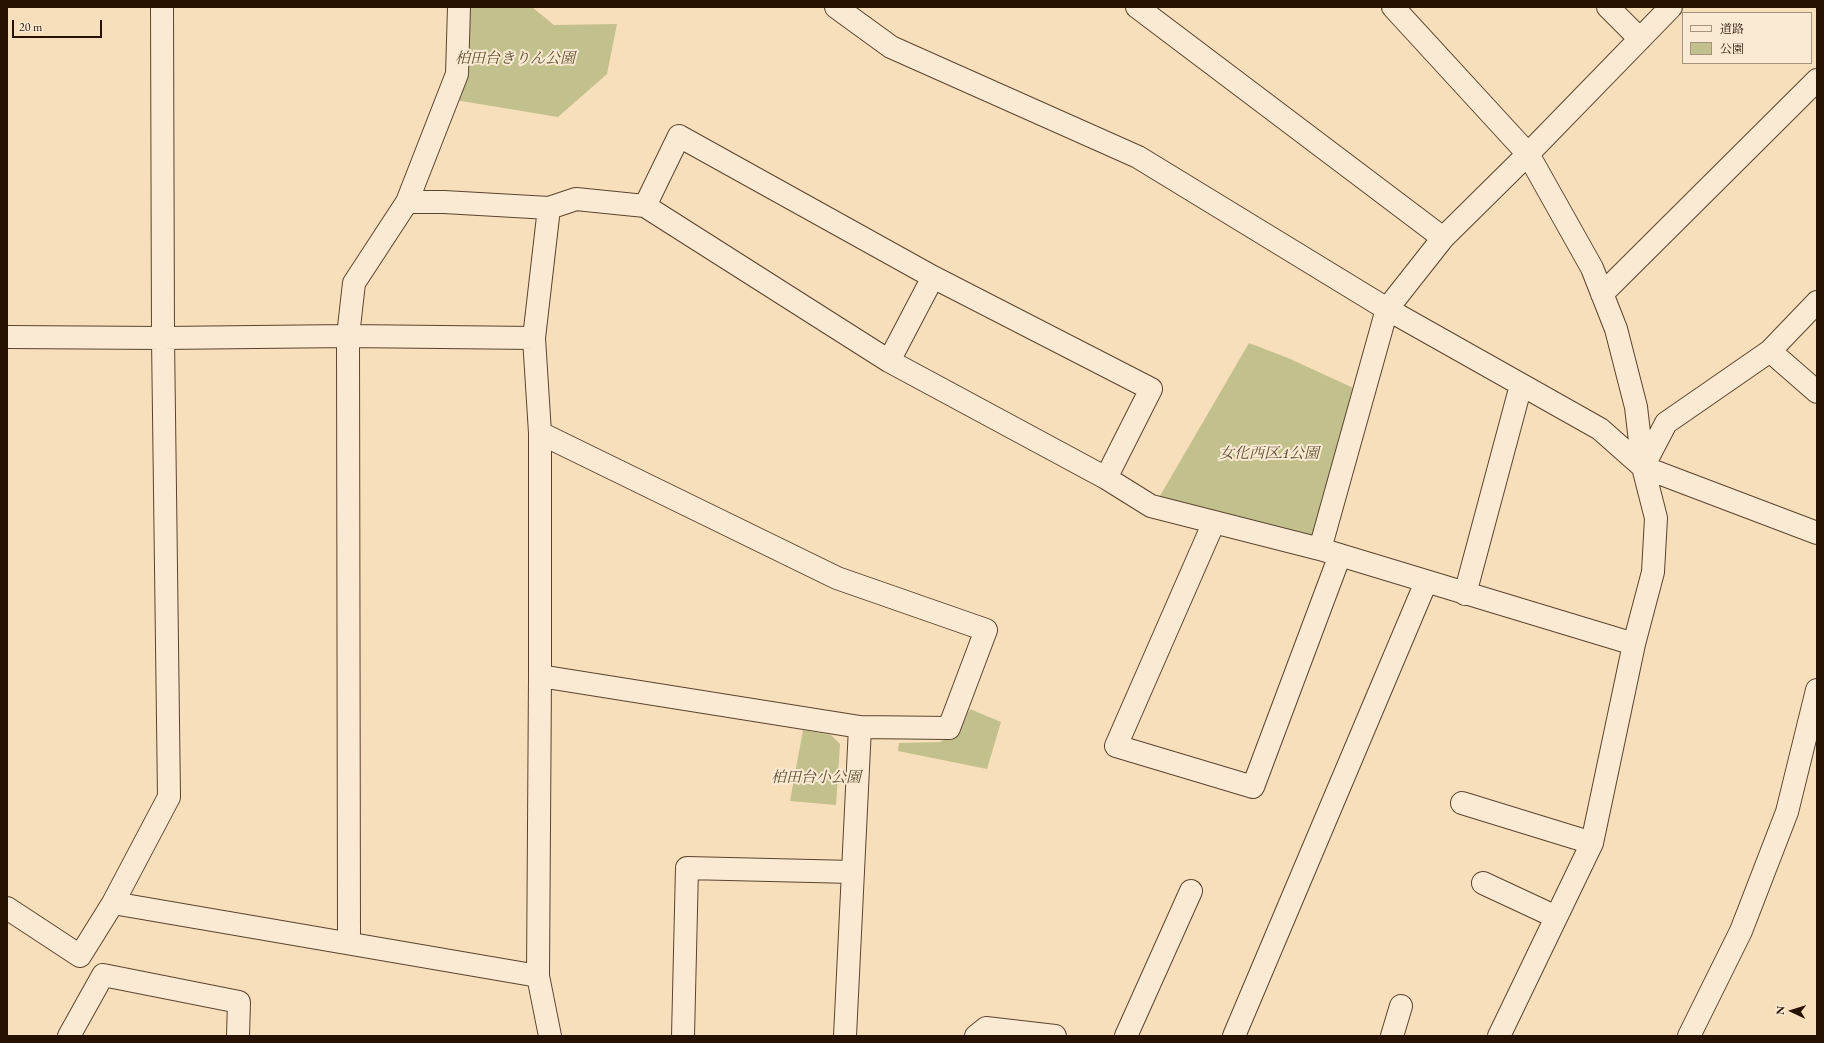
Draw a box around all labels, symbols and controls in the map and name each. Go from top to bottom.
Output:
scale bar [14,12,104,38]
legend [1682,12,1812,64]
text: 20 m [19,19,42,35]
text: 道路 [1720,21,1744,37]
text: 公園 [1720,41,1744,57]
park label: 柏田台きりん公園 [455,50,575,68]
park label: 女化西区A公園 [1219,445,1319,463]
park label: 柏田台小公園 [771,769,861,787]
north arrow [1772,991,1812,1031]
text: N [1773,1005,1787,1015]

